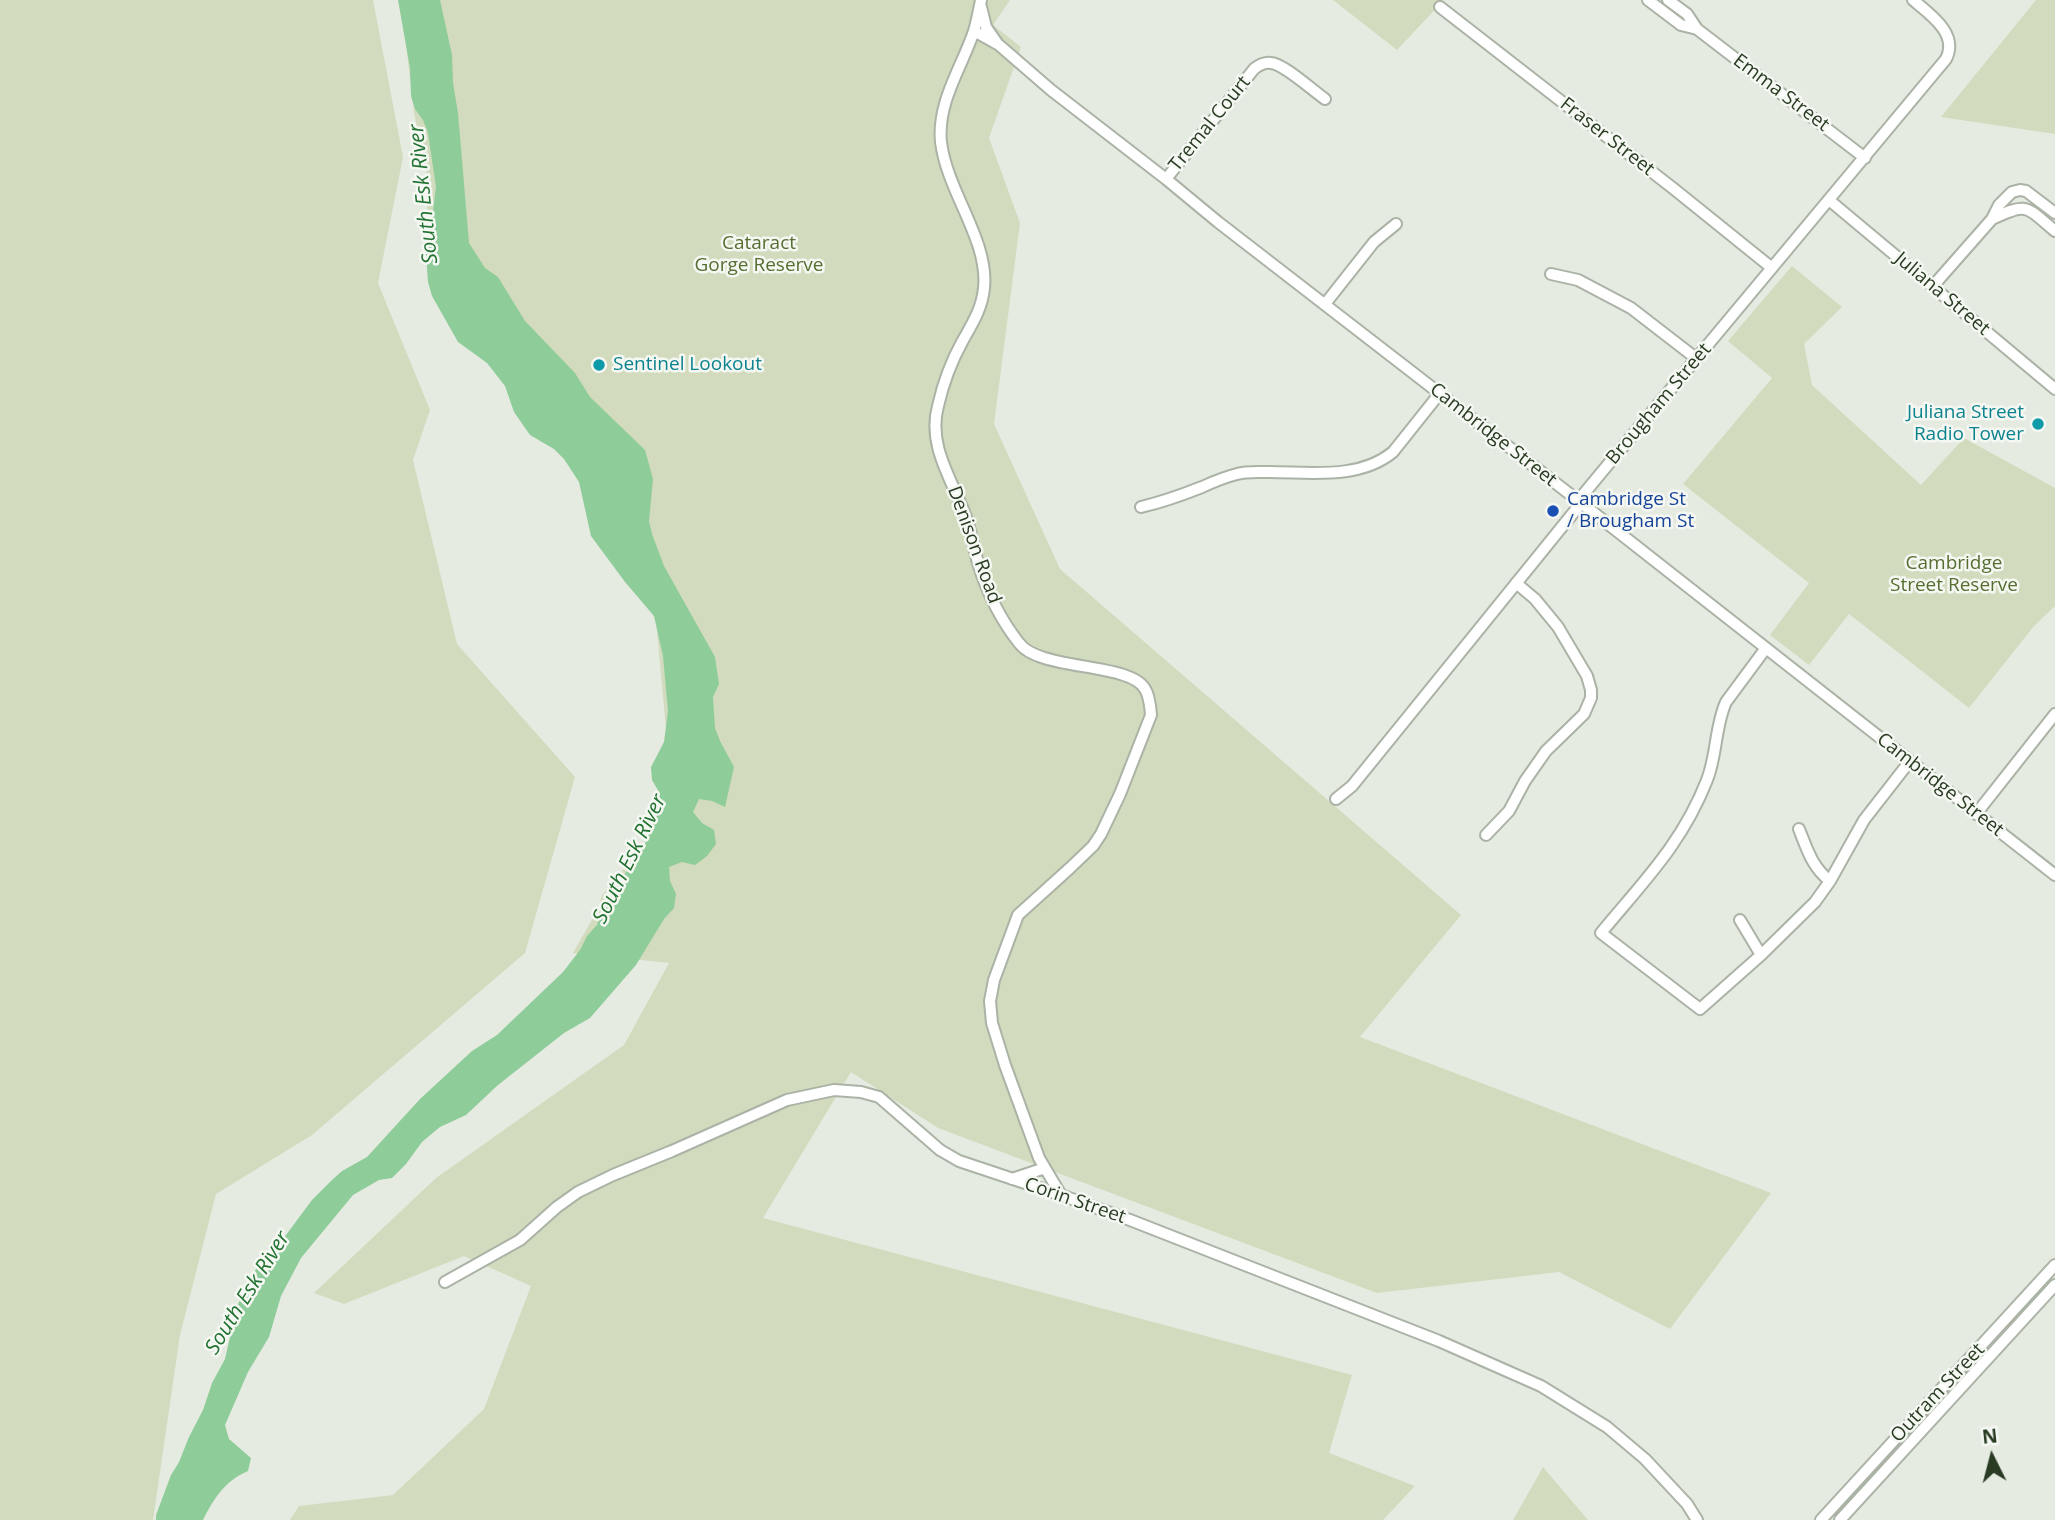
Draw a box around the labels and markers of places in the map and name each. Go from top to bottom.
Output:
place label: Sentinel Lookout [613,354,762,376]
marker: Sentinel Lookout [591,357,607,373]
place label: Juliana Street Radio Tower [1907,402,2024,446]
marker: Juliana Street Radio Tower [2030,416,2046,432]
place label: Cambridge St / Brougham St [1567,489,1694,533]
marker: Cambridge St / Brougham St [1545,503,1561,519]

